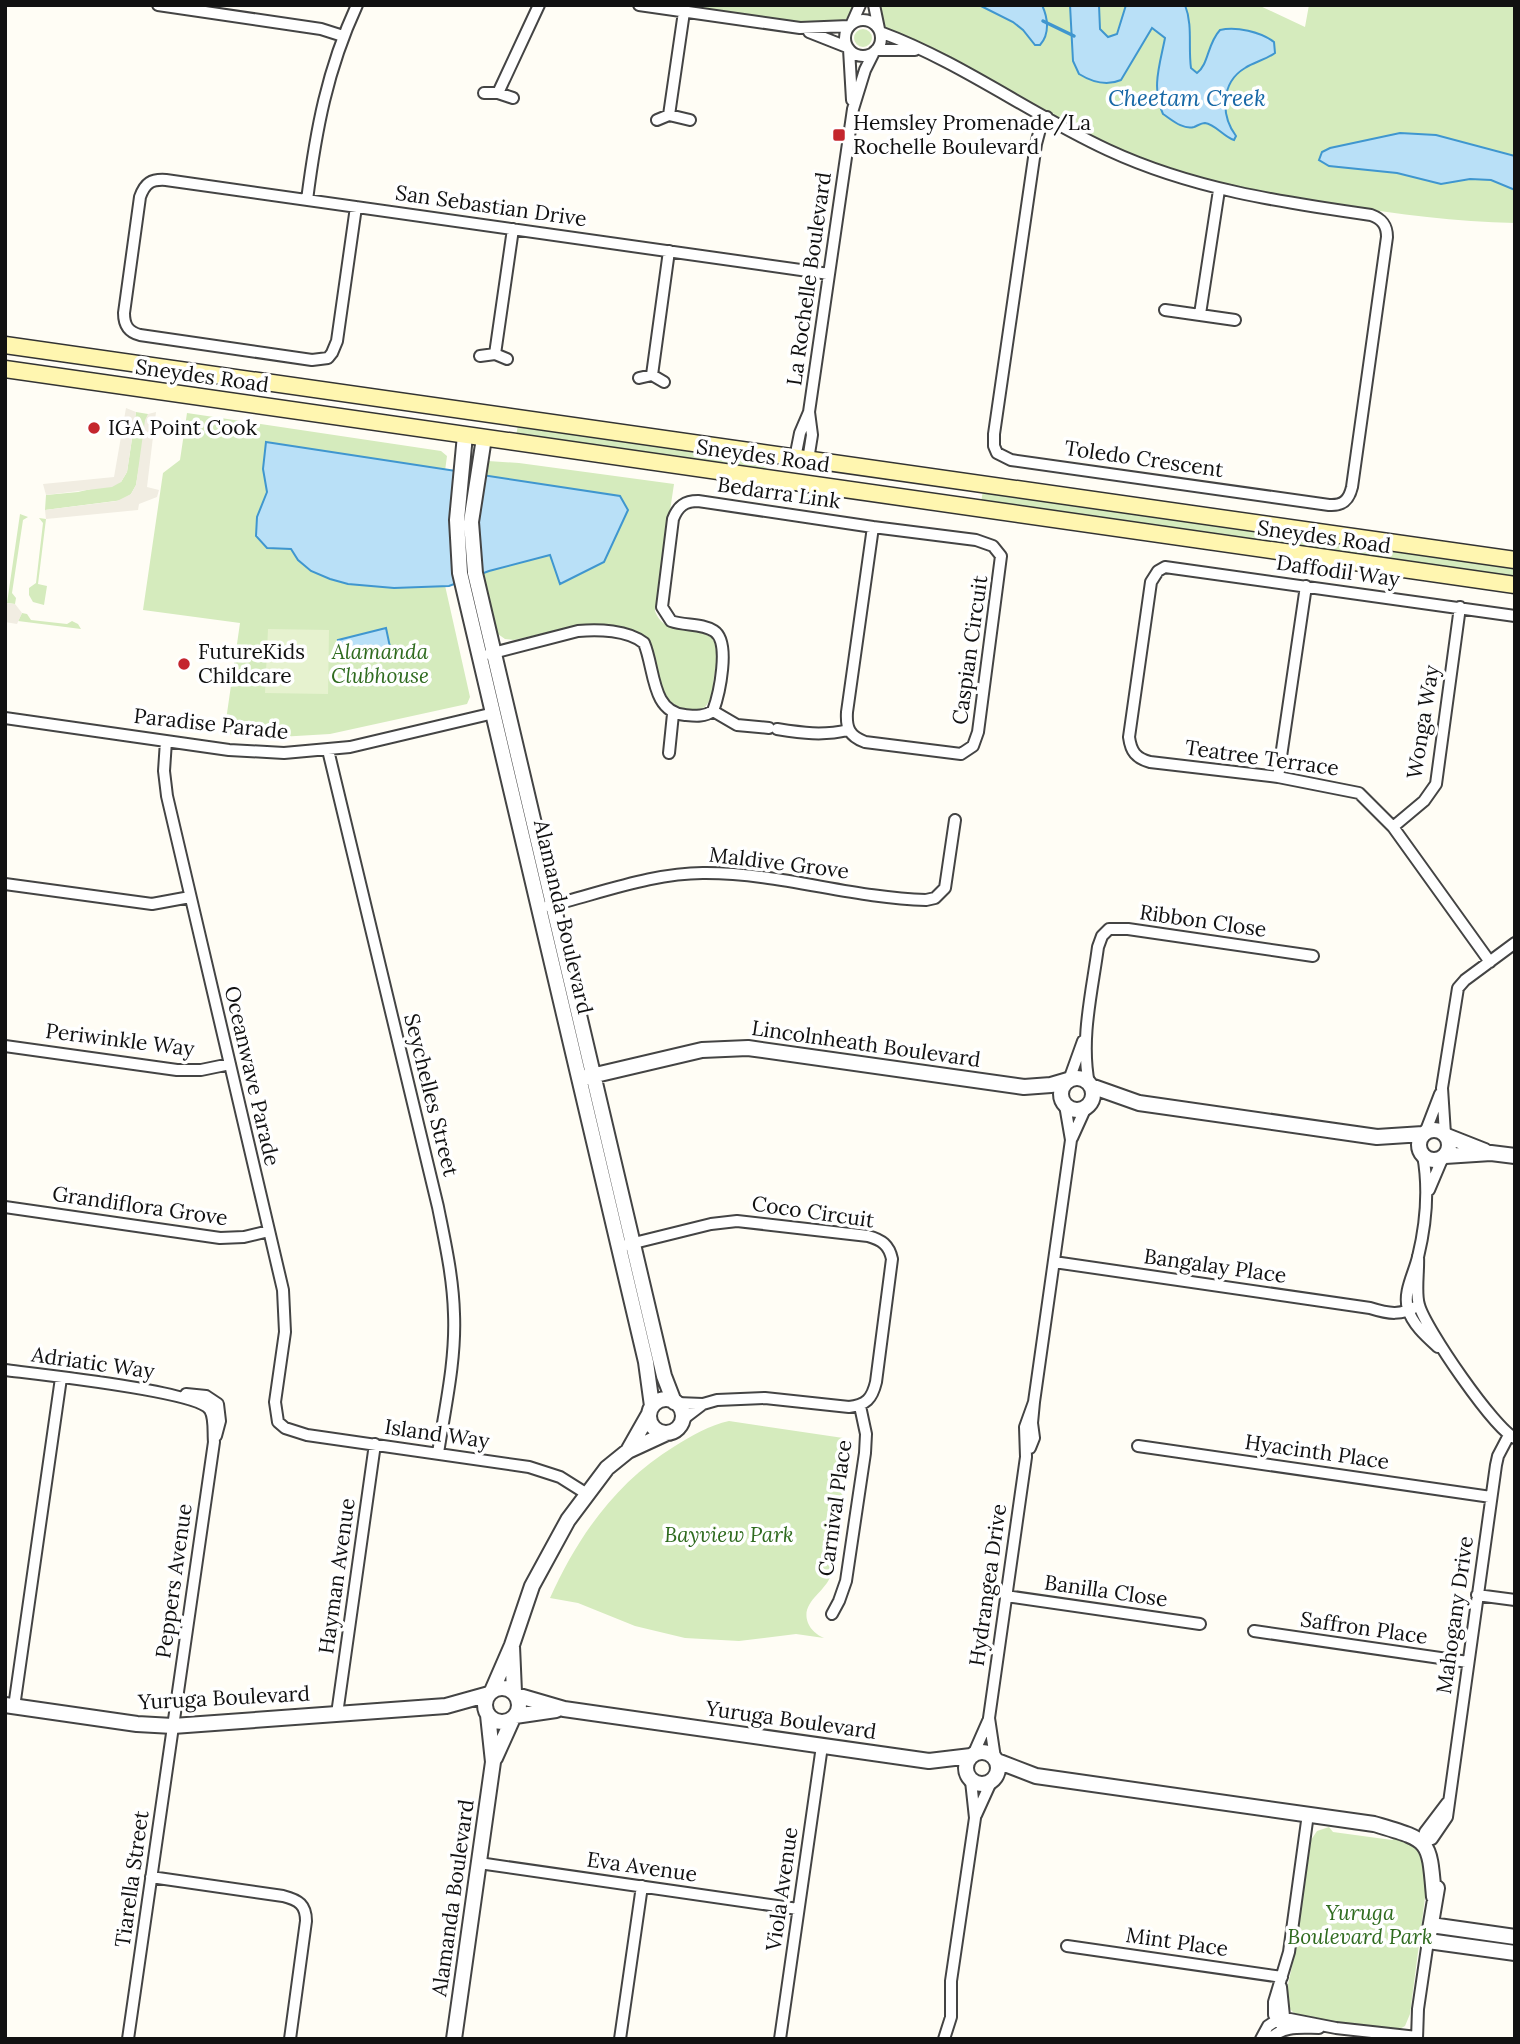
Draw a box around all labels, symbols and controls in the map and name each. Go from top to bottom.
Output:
water label: Cheetam Creek [1108,83,1266,112]
place label: Hemsley Promenade/La Rochelle Boulevard [853,109,1091,160]
marker: Hemsley Promenade/La Rochelle Boulevard [831,127,847,143]
street label: La Rochelle Boulevard [780,170,837,387]
street label: San Sebastian Drive [394,179,588,232]
street label: Sneydes Road [134,353,271,398]
place label: IGA Point Cook [108,414,258,441]
marker: IGA Point Cook [86,420,102,436]
street label: Sneydes Road [695,433,832,478]
street label: Toledo Crescent [1063,434,1226,483]
street label: Bedarra Link [716,470,843,515]
street label: Sneydes Road [1256,514,1393,559]
street label: Daffodil Way [1275,548,1402,593]
street label: Caspian Circuit [946,573,993,726]
place label: FutureKids Childcare [198,638,305,689]
park label: Alamanda Clubhouse [331,638,429,689]
marker: FutureKids Childcare [176,656,192,672]
street label: Wonga Way [1400,663,1445,781]
street label: Paradise Parade [132,702,290,745]
street label: Teatree Terrace [1184,733,1341,782]
street label: Alamanda Boulevard [528,816,599,1017]
street label: Maldive Grove [708,841,851,884]
street label: Ribbon Close [1138,898,1268,943]
street label: Oceanwave Parade [219,983,286,1169]
street label: Seychelles Street [398,1011,465,1180]
street label: Lincolnheath Boulevard [750,1014,982,1073]
street label: Periwinkle Way [44,1017,196,1062]
street label: Grandiflora Grove [51,1180,230,1231]
street label: Coco Circuit [750,1190,877,1234]
street label: Bangalay Place [1142,1242,1288,1289]
street label: Adriatic Way [29,1340,156,1384]
street label: Island Way [383,1413,491,1454]
street label: Hyacinth Place [1243,1428,1391,1475]
street label: Carnival Place [812,1438,857,1578]
street label: Hayman Avenue [312,1496,361,1656]
street label: Peppers Avenue [149,1502,198,1660]
street label: Hydrangea Drive [963,1502,1012,1668]
park label: Bayview Park [664,1521,794,1548]
street label: Mahogany Drive [1430,1534,1479,1696]
street label: Banilla Close [1043,1568,1169,1613]
street label: Saffron Place [1299,1605,1429,1650]
street label: Yuruga Boulevard [136,1680,311,1716]
street label: Yuruga Boulevard [703,1694,878,1745]
street label: Alamanda Boulevard [425,1798,480,1999]
street label: Tiarella Street [109,1808,155,1949]
street label: Viola Avenue [759,1825,804,1954]
street label: Eva Avenue [585,1845,699,1888]
park label: Yuruga Boulevard Park [1287,1899,1433,1950]
street label: Mint Place [1124,1921,1230,1962]

